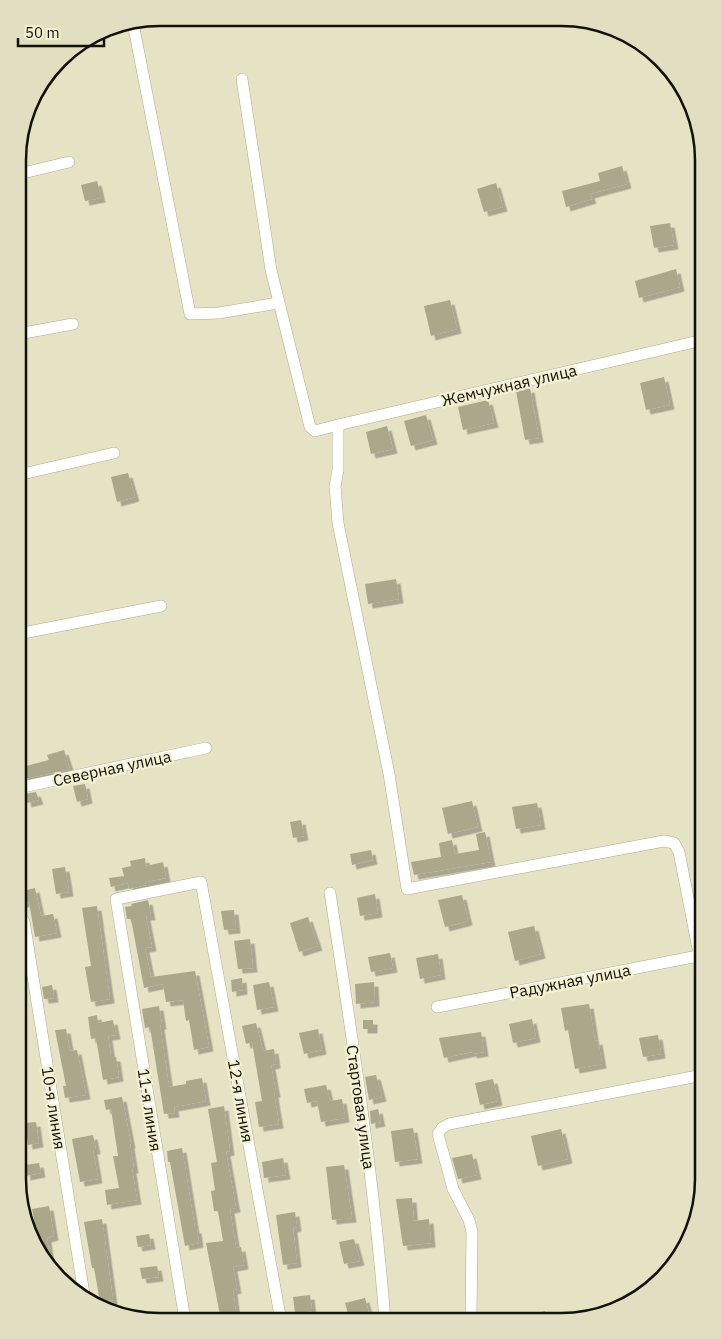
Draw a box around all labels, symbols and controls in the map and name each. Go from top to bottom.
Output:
scale bar [18,15,104,47]
text: 50 m [25,23,60,42]
street label: Жемчужная улица [439,360,579,410]
street label: Северная улица [51,746,173,790]
street label: Радужная улица [508,959,633,1003]
street label: Стартовая улица [342,1044,380,1171]
street label: 12-я линия [224,1058,258,1144]
street label: 10-я линия [38,1065,70,1151]
street label: 11-я линия [134,1067,166,1153]

